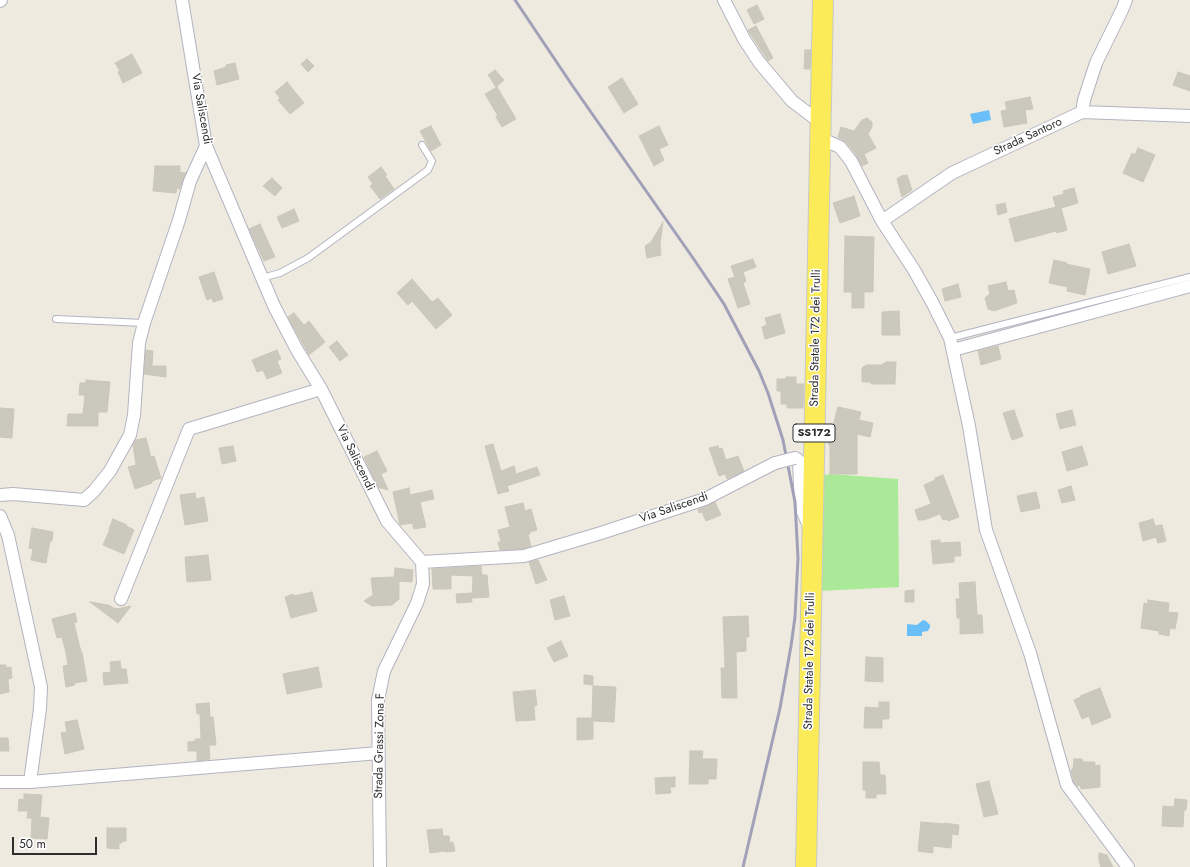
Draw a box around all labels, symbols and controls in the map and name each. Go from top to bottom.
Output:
street label: Via Saliscendi [188,72,214,146]
street label: Strada Santoro [991,115,1065,159]
street label: Strada Statale 172 dei Trulli [808,269,824,407]
street label: Via Saliscendi [333,423,377,493]
road number: SS172 [793,424,835,442]
street label: Via Saliscendi [638,490,710,526]
street label: Strada Statale 172 dei Trulli [802,592,818,730]
street label: Strada Grassi Zona F [372,693,388,799]
scale bar [14,829,99,855]
text: 50 m [19,835,46,853]

